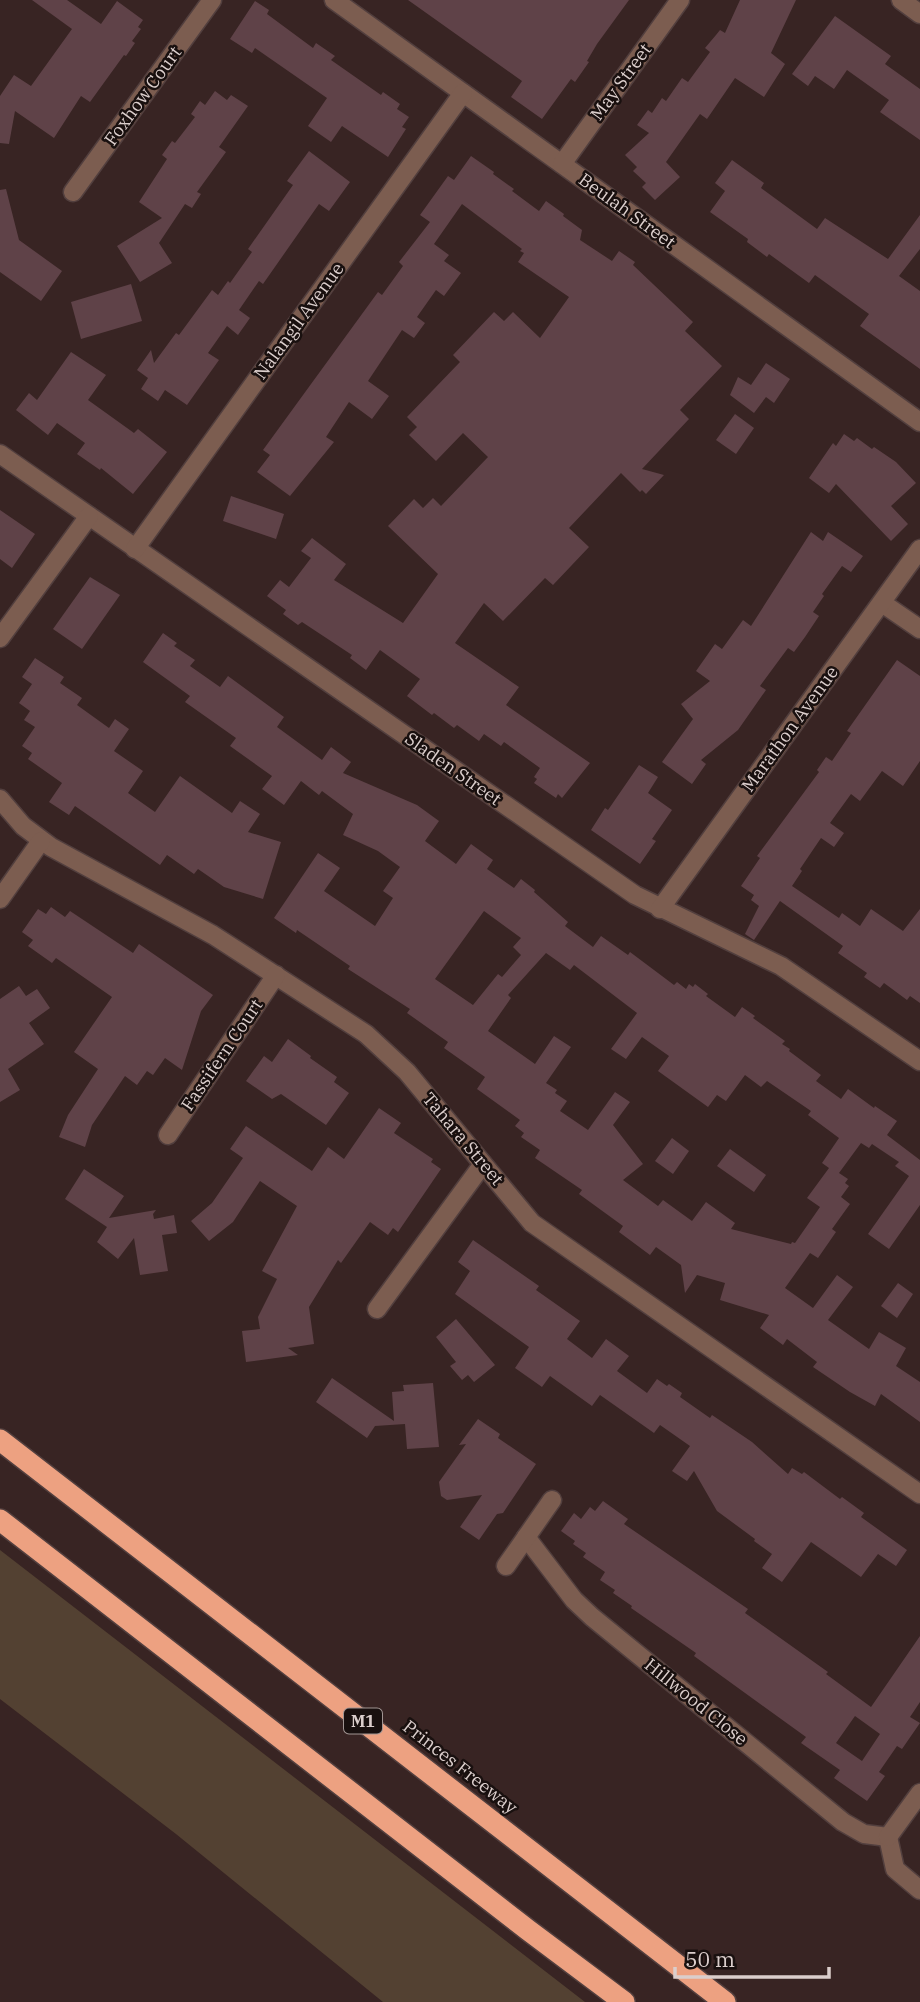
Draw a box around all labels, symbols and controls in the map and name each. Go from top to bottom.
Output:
street label: May Street [585,39,656,125]
street label: Foxhow Court [99,42,186,150]
street label: Beulah Street [574,168,680,253]
street label: Nalangil Avenue [249,258,349,384]
street label: Marathon Avenue [736,661,843,796]
street label: Sladen Street [401,727,506,810]
street label: Fassifern Court [176,994,268,1115]
street label: Tahara Street [418,1087,509,1190]
street label: Hillwood Close [640,1653,752,1750]
road number: M1 [344,1708,382,1734]
street label: Princes Freeway [398,1715,523,1819]
scale bar [675,1936,829,1980]
text: 50 m [685,1945,735,1973]

